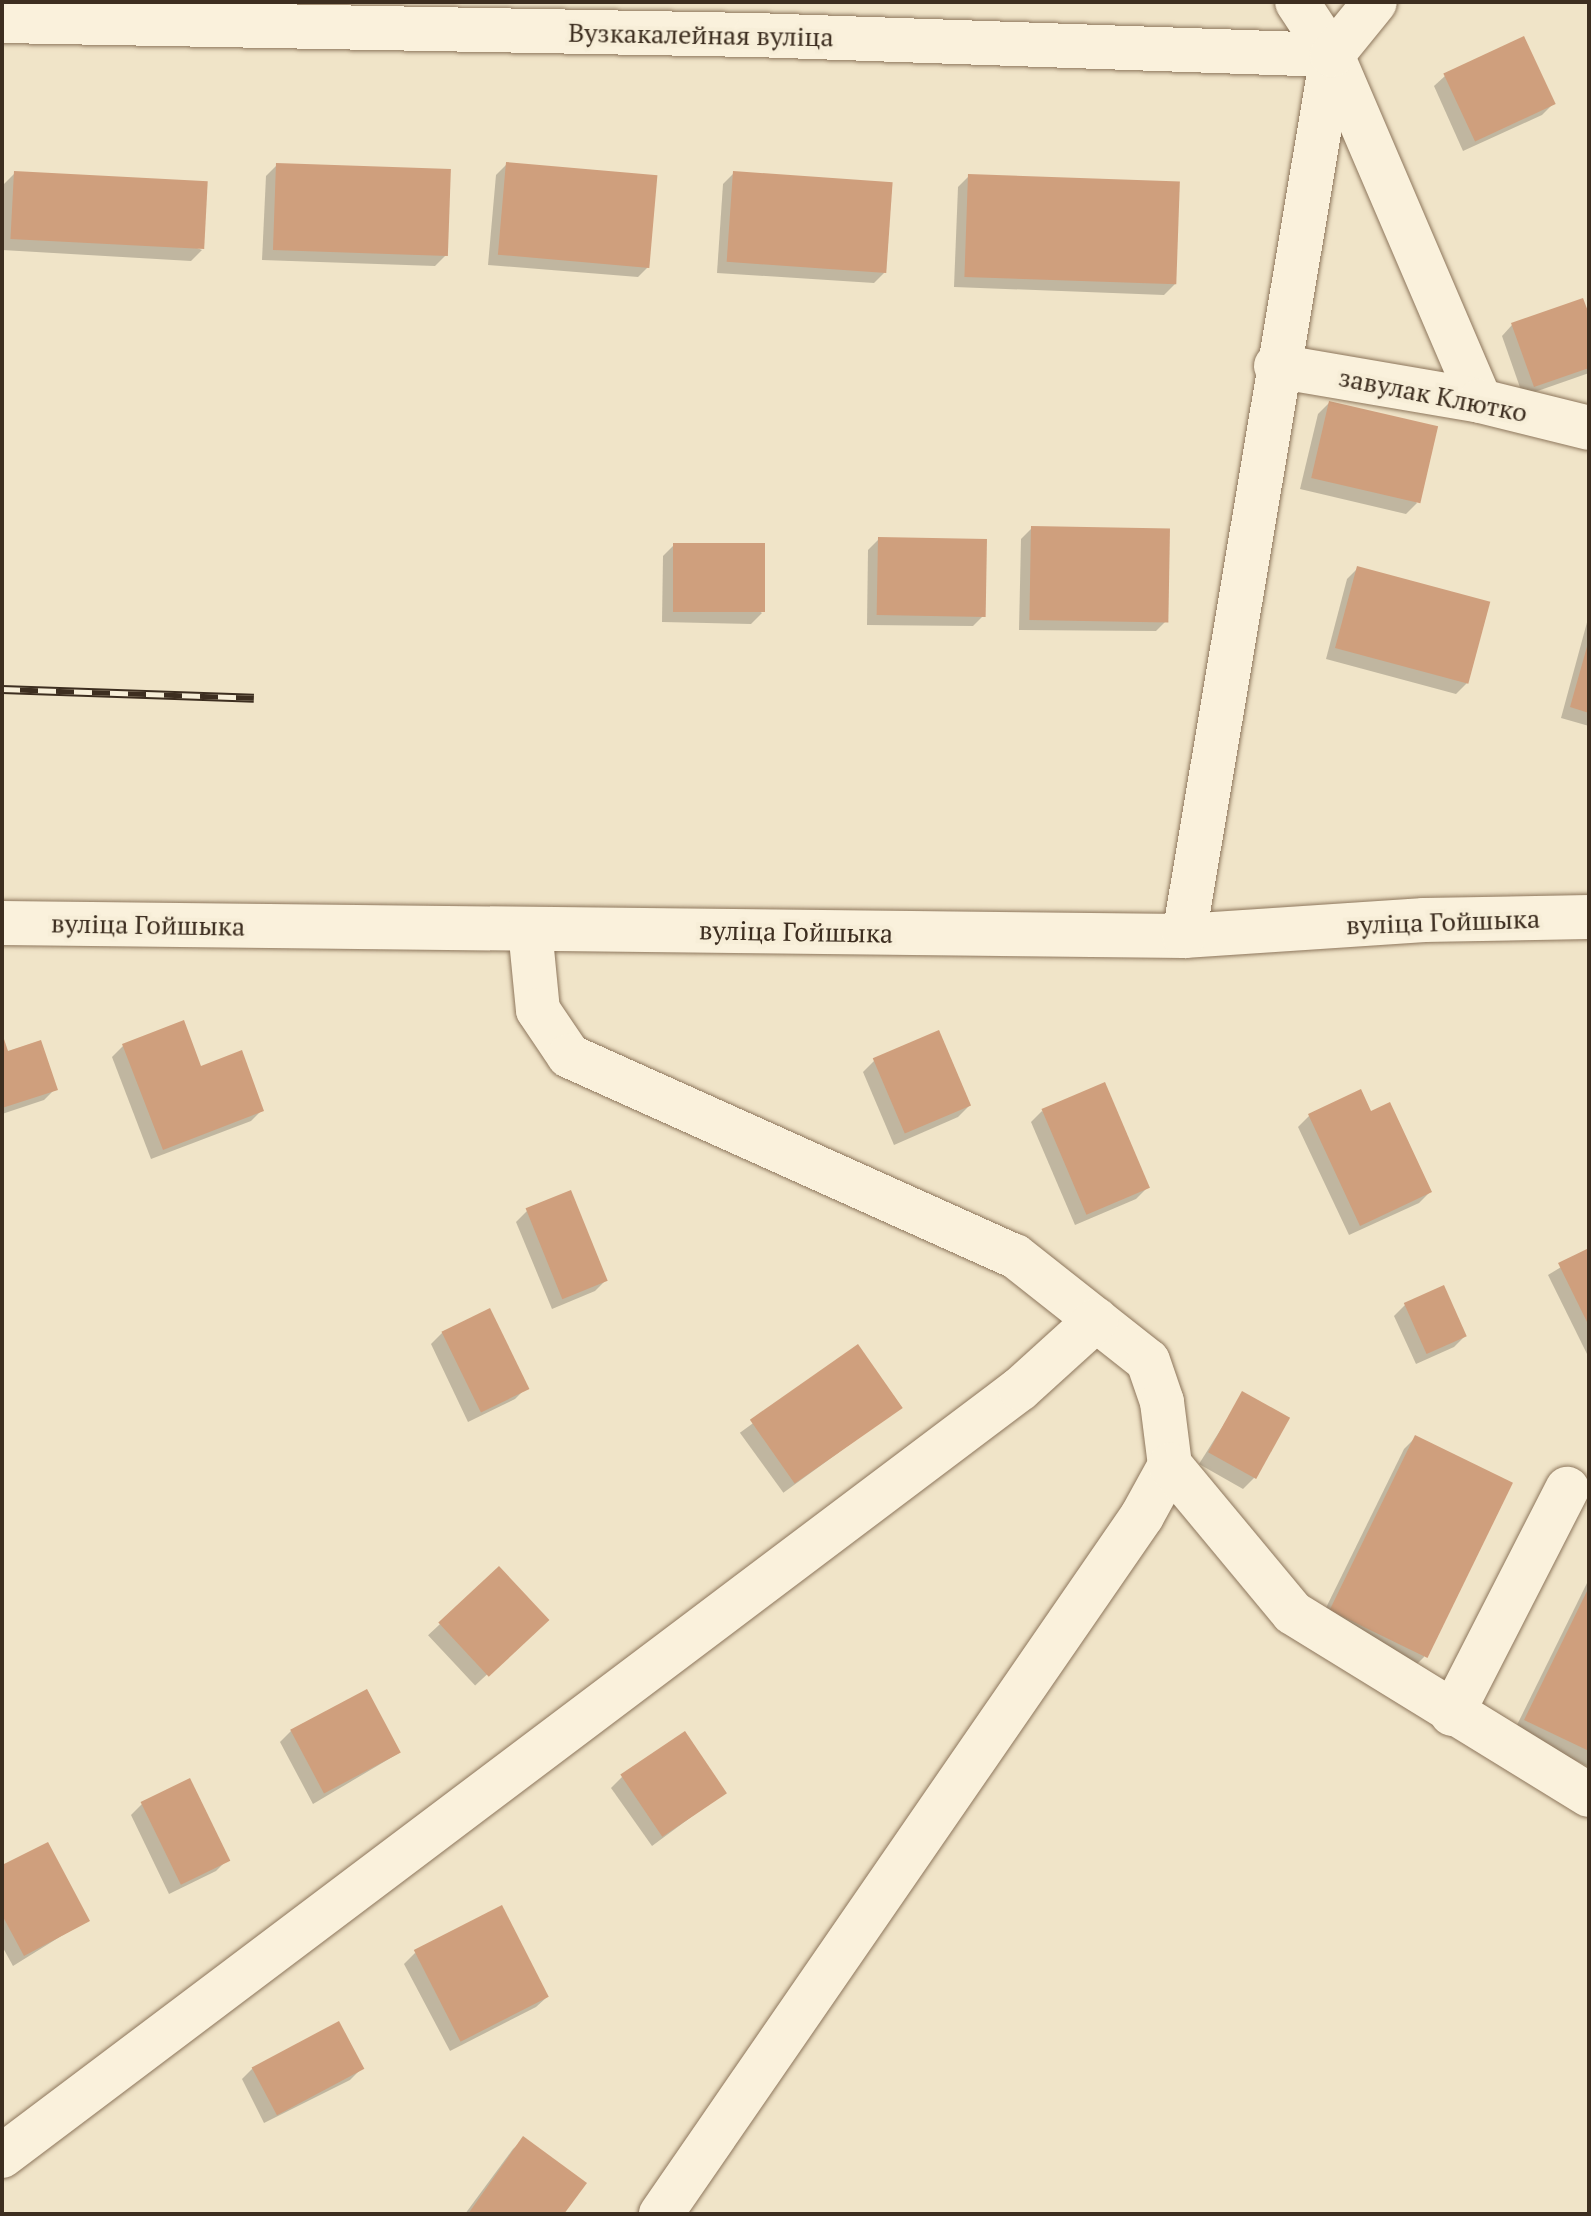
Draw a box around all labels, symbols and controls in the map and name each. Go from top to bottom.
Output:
street label: Вузкакалейная вуліца [568,17,834,53]
street label: завулак Клютко [1336,361,1530,429]
street label: вуліца Гойшыка [1345,903,1541,941]
street label: вуліца Гойшыка [51,908,245,942]
street label: вуліца Гойшыка [699,915,893,949]

